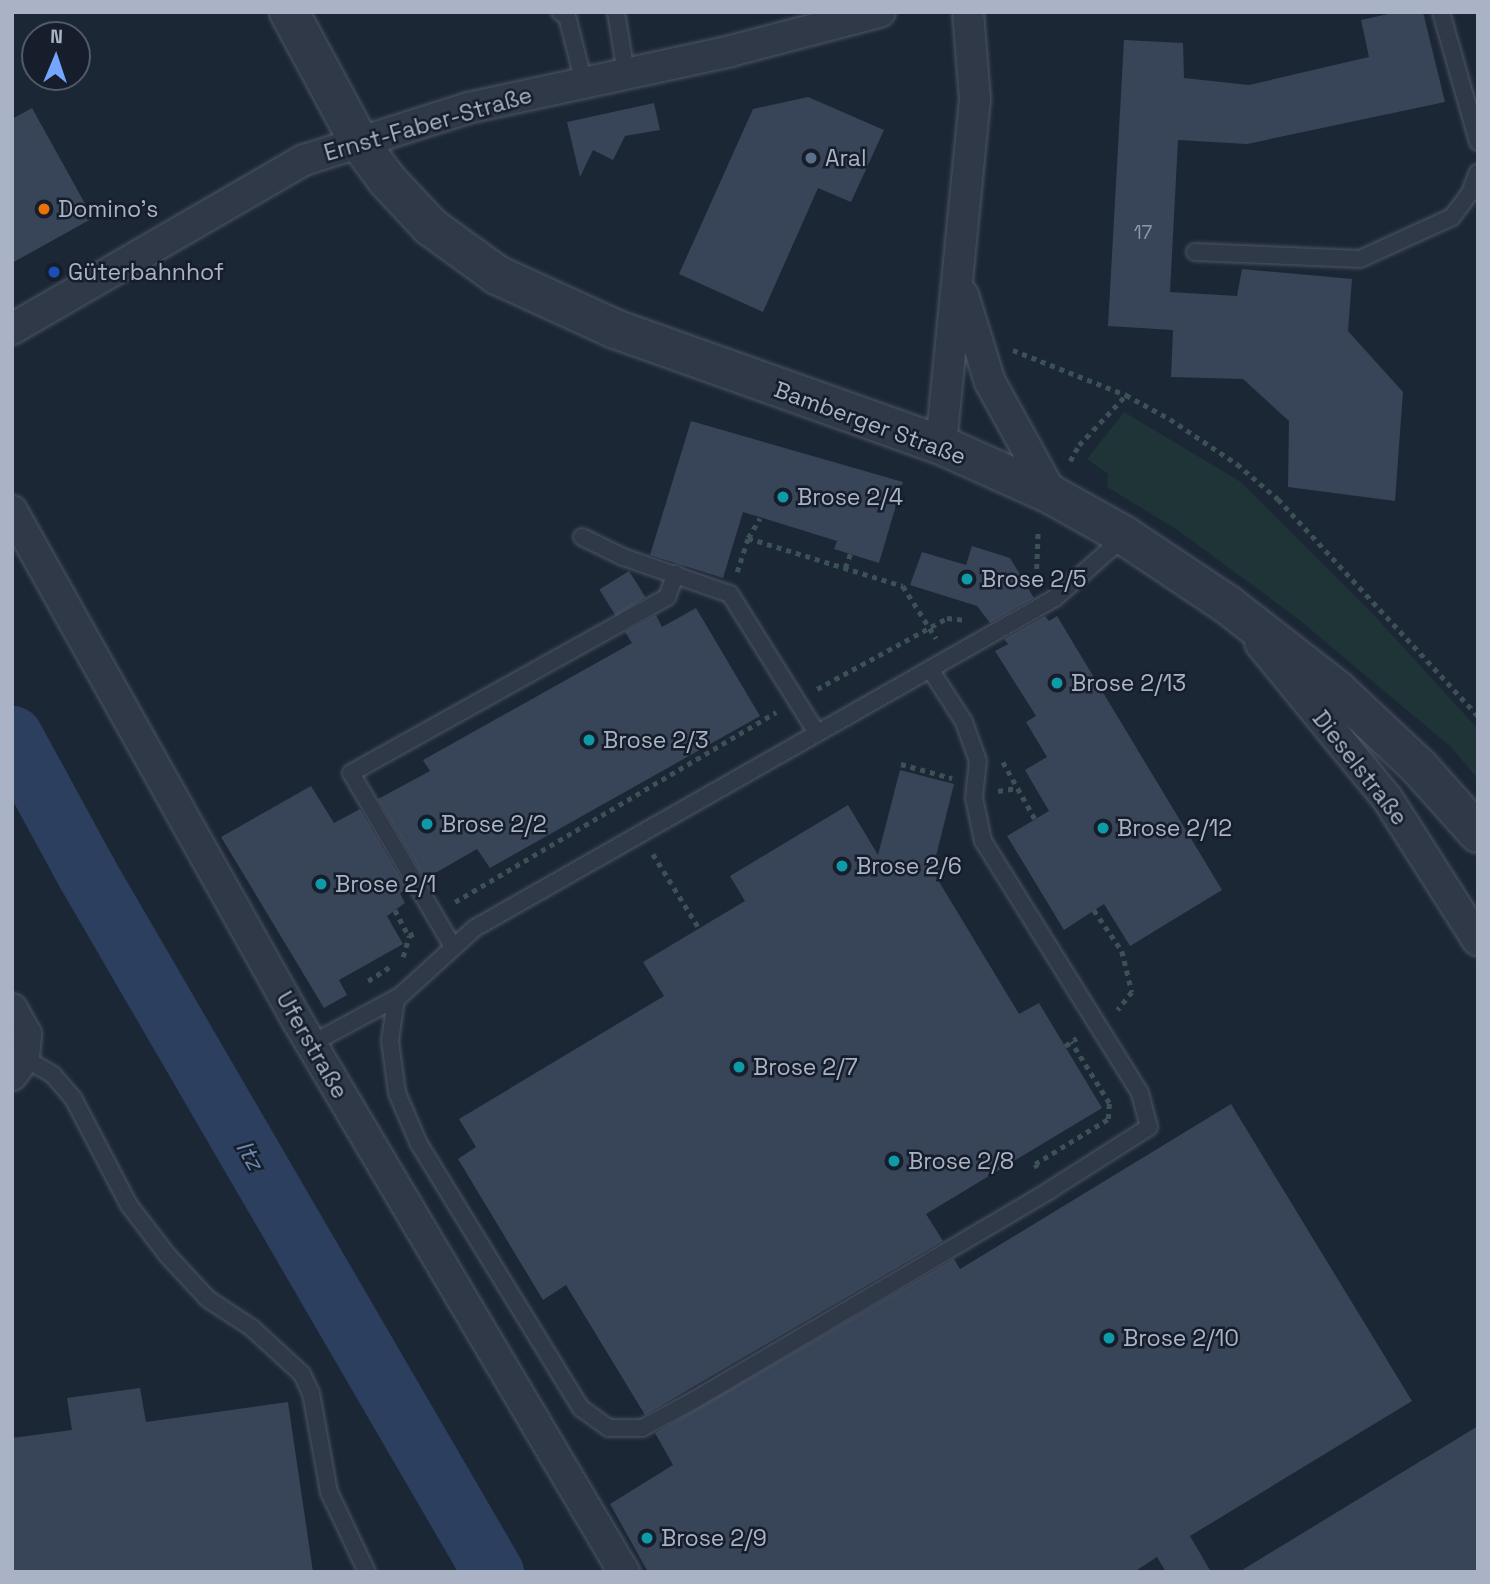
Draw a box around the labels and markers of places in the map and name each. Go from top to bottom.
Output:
place label: Aral [825,144,867,172]
marker: Aral [803,150,819,166]
place label: Domino's [58,195,158,223]
marker: Domino's [36,201,52,217]
place label: Güterbahnhof [68,258,224,286]
marker: Güterbahnhof [46,264,62,280]
place label: Brose 2/4 [797,483,903,511]
marker: Brose 2/4 [775,489,791,505]
place label: Brose 2/5 [981,565,1086,593]
marker: Brose 2/5 [959,571,975,587]
place label: Brose 2/13 [1071,669,1186,697]
marker: Brose 2/13 [1049,675,1065,691]
place label: Brose 2/3 [603,726,709,754]
marker: Brose 2/3 [581,732,597,748]
place label: Brose 2/2 [441,810,547,838]
place label: Brose 2/12 [1117,814,1232,842]
marker: Brose 2/2 [419,816,435,832]
marker: Brose 2/12 [1095,820,1111,836]
place label: Brose 2/6 [856,852,962,880]
marker: Brose 2/6 [834,858,850,874]
place label: Brose 2/1 [335,870,436,898]
marker: Brose 2/1 [313,876,329,892]
place label: Brose 2/7 [753,1053,858,1081]
marker: Brose 2/7 [731,1059,747,1075]
place label: Brose 2/8 [908,1147,1014,1175]
marker: Brose 2/8 [886,1153,902,1169]
place label: Brose 2/10 [1123,1324,1239,1352]
marker: Brose 2/10 [1101,1330,1117,1346]
place label: Brose 2/9 [661,1524,767,1552]
marker: Brose 2/9 [639,1530,655,1546]

